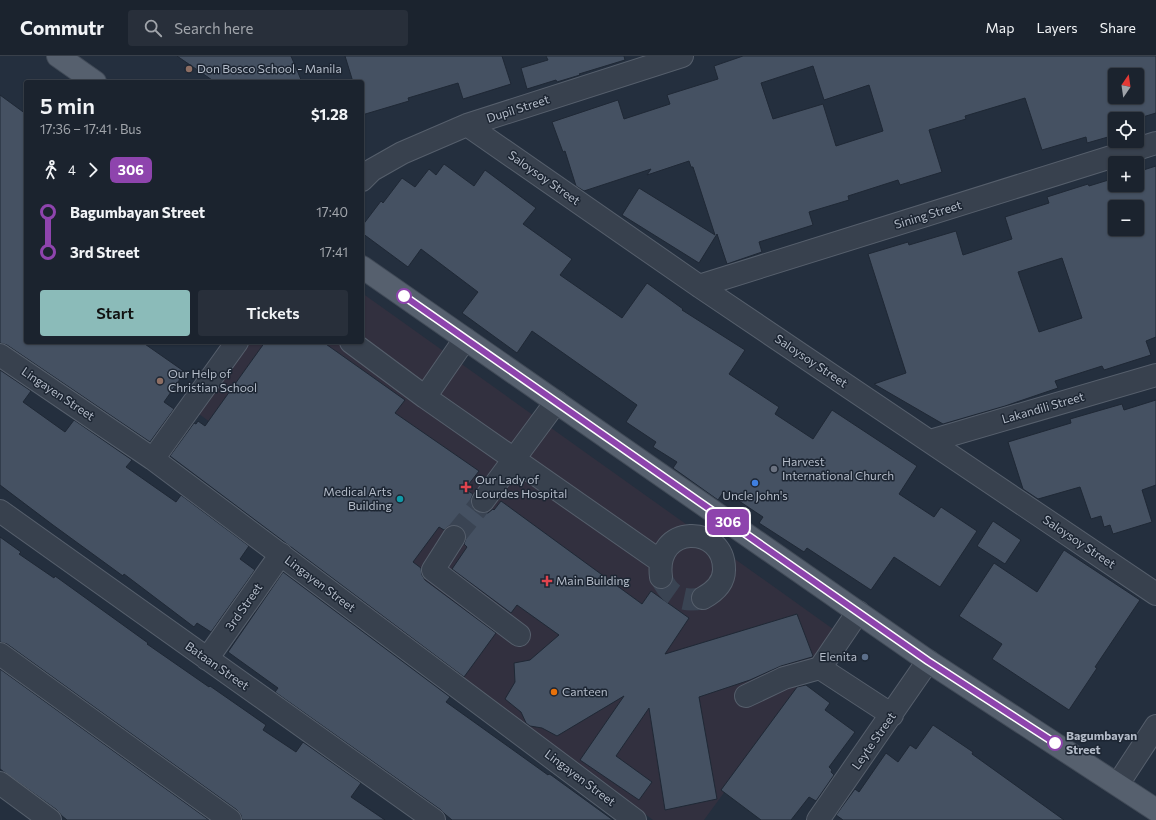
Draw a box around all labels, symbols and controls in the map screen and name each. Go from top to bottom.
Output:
search box [128,10,408,46]
text: Commutr [20,16,104,39]
icon: search [142,17,164,39]
text: Search here [174,19,254,37]
text: Map [986,19,1014,36]
text: Layers [1036,19,1078,36]
text: Share [1100,19,1136,36]
place label: Don Bosco School - Manila [197,61,342,75]
marker: Don Bosco School - Manila [184,64,194,74]
north arrow [1108,68,1144,104]
map controls [1108,68,1144,236]
street label: Dupil Street [485,91,551,125]
text: 5 min [40,92,95,119]
text: $1.28 [311,105,348,123]
button: locate [1108,112,1144,148]
text: 17:36 – 17:41 · Bus [40,121,142,137]
street label: Saloysoy Street [506,147,583,207]
button: + [1108,156,1144,192]
icon: walk [40,159,62,181]
icon: forward [82,159,104,181]
text: 306 [118,161,144,178]
text: 4 [68,162,76,178]
street label: Sining Street [892,197,963,231]
button: − [1108,200,1144,236]
text: Bagumbayan Street [70,203,205,221]
text: 17:40 [316,204,348,220]
text: 3rd Street [70,243,140,261]
text: 17:41 [320,244,348,260]
unlabelled marker [396,288,412,304]
button: Start [40,290,190,336]
button: Tickets [198,290,348,336]
street label: Saloysoy Street [773,331,850,390]
street label: Lingayen Street [19,364,98,423]
place label: Our Help of Christian School [168,366,257,394]
marker: Our Help of Christian School [155,376,165,386]
street label: Lakandili Street [1000,389,1086,426]
place label: Harvest International Church [782,454,894,482]
marker: Harvest International Church [769,464,779,474]
place label: Our Lady of Lourdes Hospital [475,472,567,500]
marker: Uncle John's [750,478,760,488]
marker: Our Lady of Lourdes Hospital [460,481,472,493]
place label: Medical Arts Building [323,484,392,512]
place label: Uncle John's [722,488,788,503]
marker: Medical Arts Building [395,494,405,504]
line badge: 306 [705,509,751,535]
street label: Saloysoy Street [1041,512,1118,571]
text: 306 [715,513,741,530]
street label: Lingayen Street [283,552,359,614]
place label: Main Building [556,573,630,587]
marker: Main Building [541,575,553,587]
street label: 3rd Street [222,580,265,633]
street label: Bataan Street [183,638,252,692]
place label: Elenita [819,649,857,663]
marker: Elenita [860,652,870,662]
place label: Canteen [562,684,608,698]
marker: Canteen [549,687,559,697]
street label: Leyte Street [848,709,898,772]
place label: Bagumbayan Street [1066,728,1137,756]
marker: Bagumbayan Street [1047,735,1063,751]
street label: Lingayen Street [543,746,619,808]

